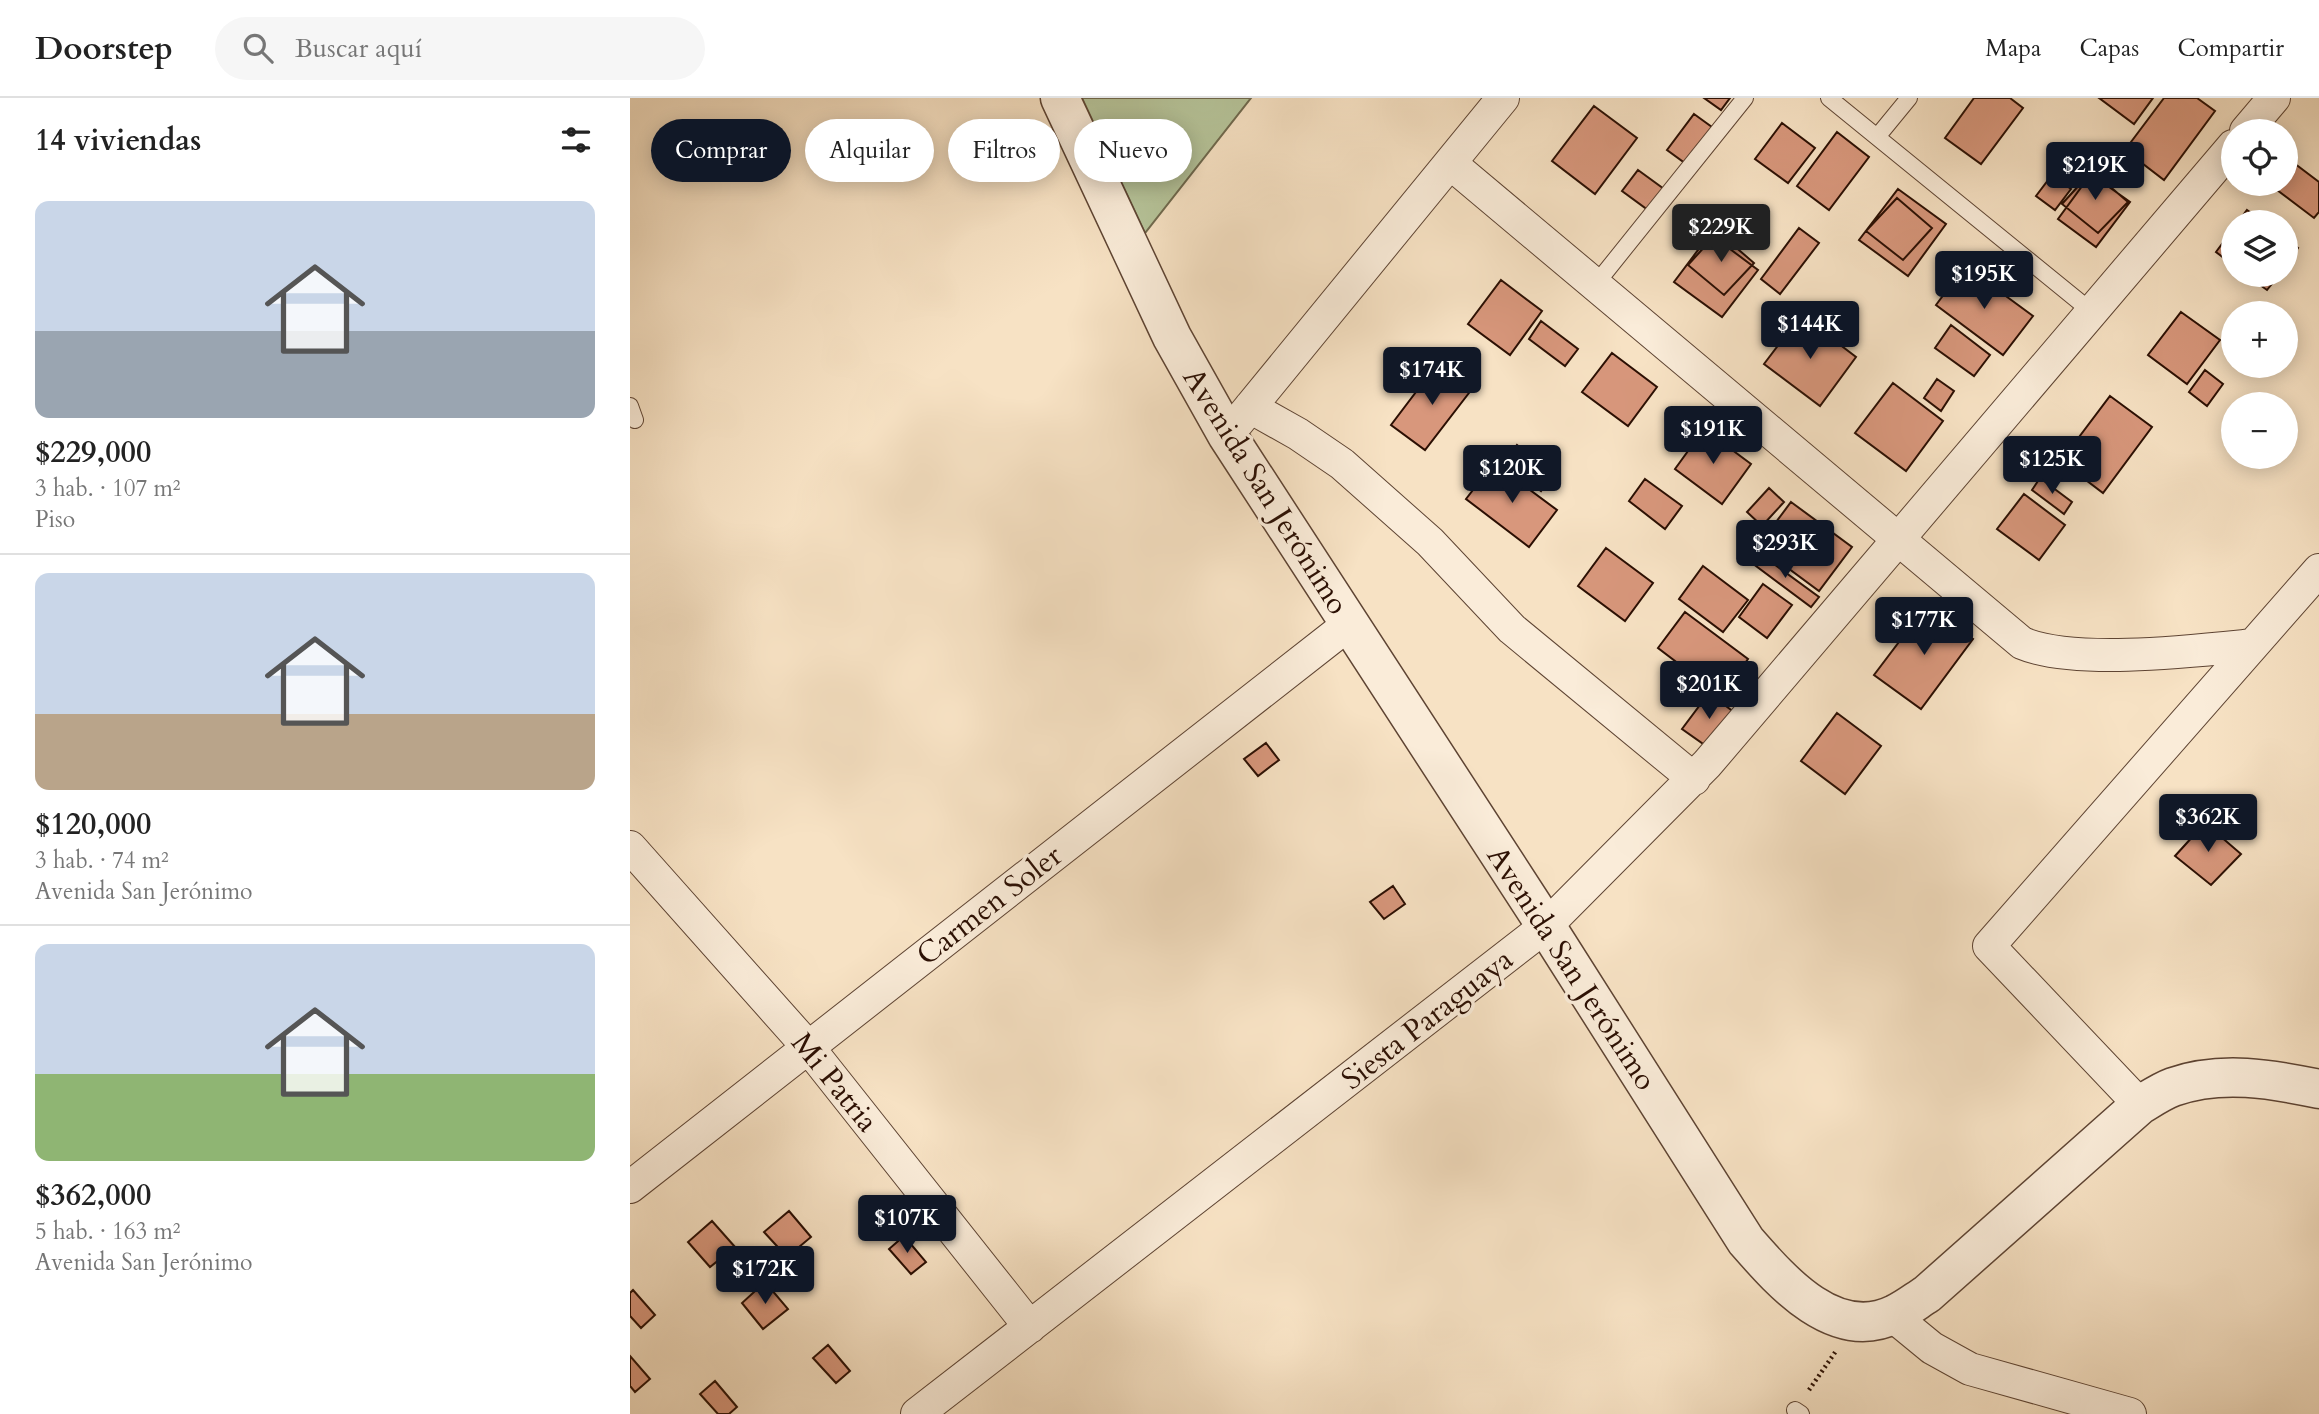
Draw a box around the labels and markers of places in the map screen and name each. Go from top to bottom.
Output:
pin: $219K [2046,142,2144,202]
pin: $229K [1672,204,1770,264]
pin: $195K [1935,252,2033,311]
pin: $144K [1761,302,1859,361]
pin: $174K [1383,348,1481,407]
pin: $191K [1664,406,1762,466]
pin: $125K [2003,436,2101,496]
pin: $120K [1463,446,1561,505]
pin: $293K [1736,520,1834,580]
pin: $177K [1875,598,1973,657]
pin: $201K [1660,662,1758,721]
pin: $362K [2159,794,2257,854]
pin: $107K [858,1196,956,1255]
pin: $172K [716,1246,814,1306]

